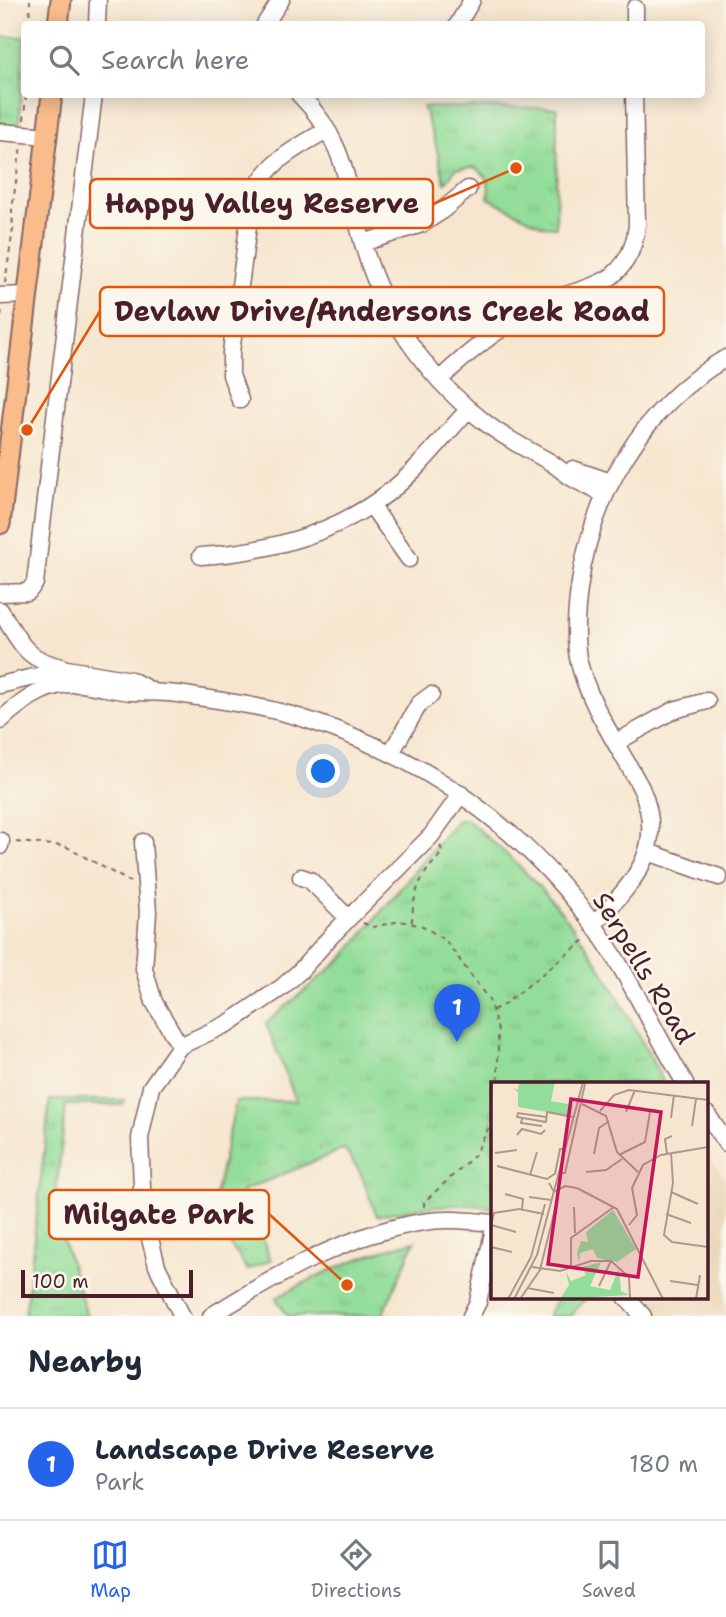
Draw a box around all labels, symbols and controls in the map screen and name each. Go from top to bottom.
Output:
search box [21,21,705,98]
icon: search [45,41,83,79]
text: Search here [101,42,250,77]
callout: Happy Valley Reserve [90,179,433,228]
text: Happy Valley Reserve [105,184,419,222]
callout: Devlaw Drive/Andersons Creek Road [100,287,664,336]
text: Devlaw Drive/Andersons Creek Road [114,292,650,330]
your location [306,754,340,788]
street label: Serpells Road [585,885,704,1050]
pin: 1 [434,984,480,1042]
inset map [491,1082,708,1298]
callout: Milgate Park [49,1190,269,1239]
text: Milgate Park [63,1195,255,1233]
scale bar [21,1267,192,1299]
text: 100 m [32,1269,89,1294]
text: Nearby [28,1341,143,1382]
text: Landscape Drive Reserve [95,1432,435,1467]
text: 1 [46,1449,56,1479]
text: 180 m [629,1449,698,1479]
text: Park [95,1467,144,1497]
tab: Map [90,1536,131,1603]
tab: Directions [311,1536,402,1603]
tab: Saved [582,1536,636,1603]

